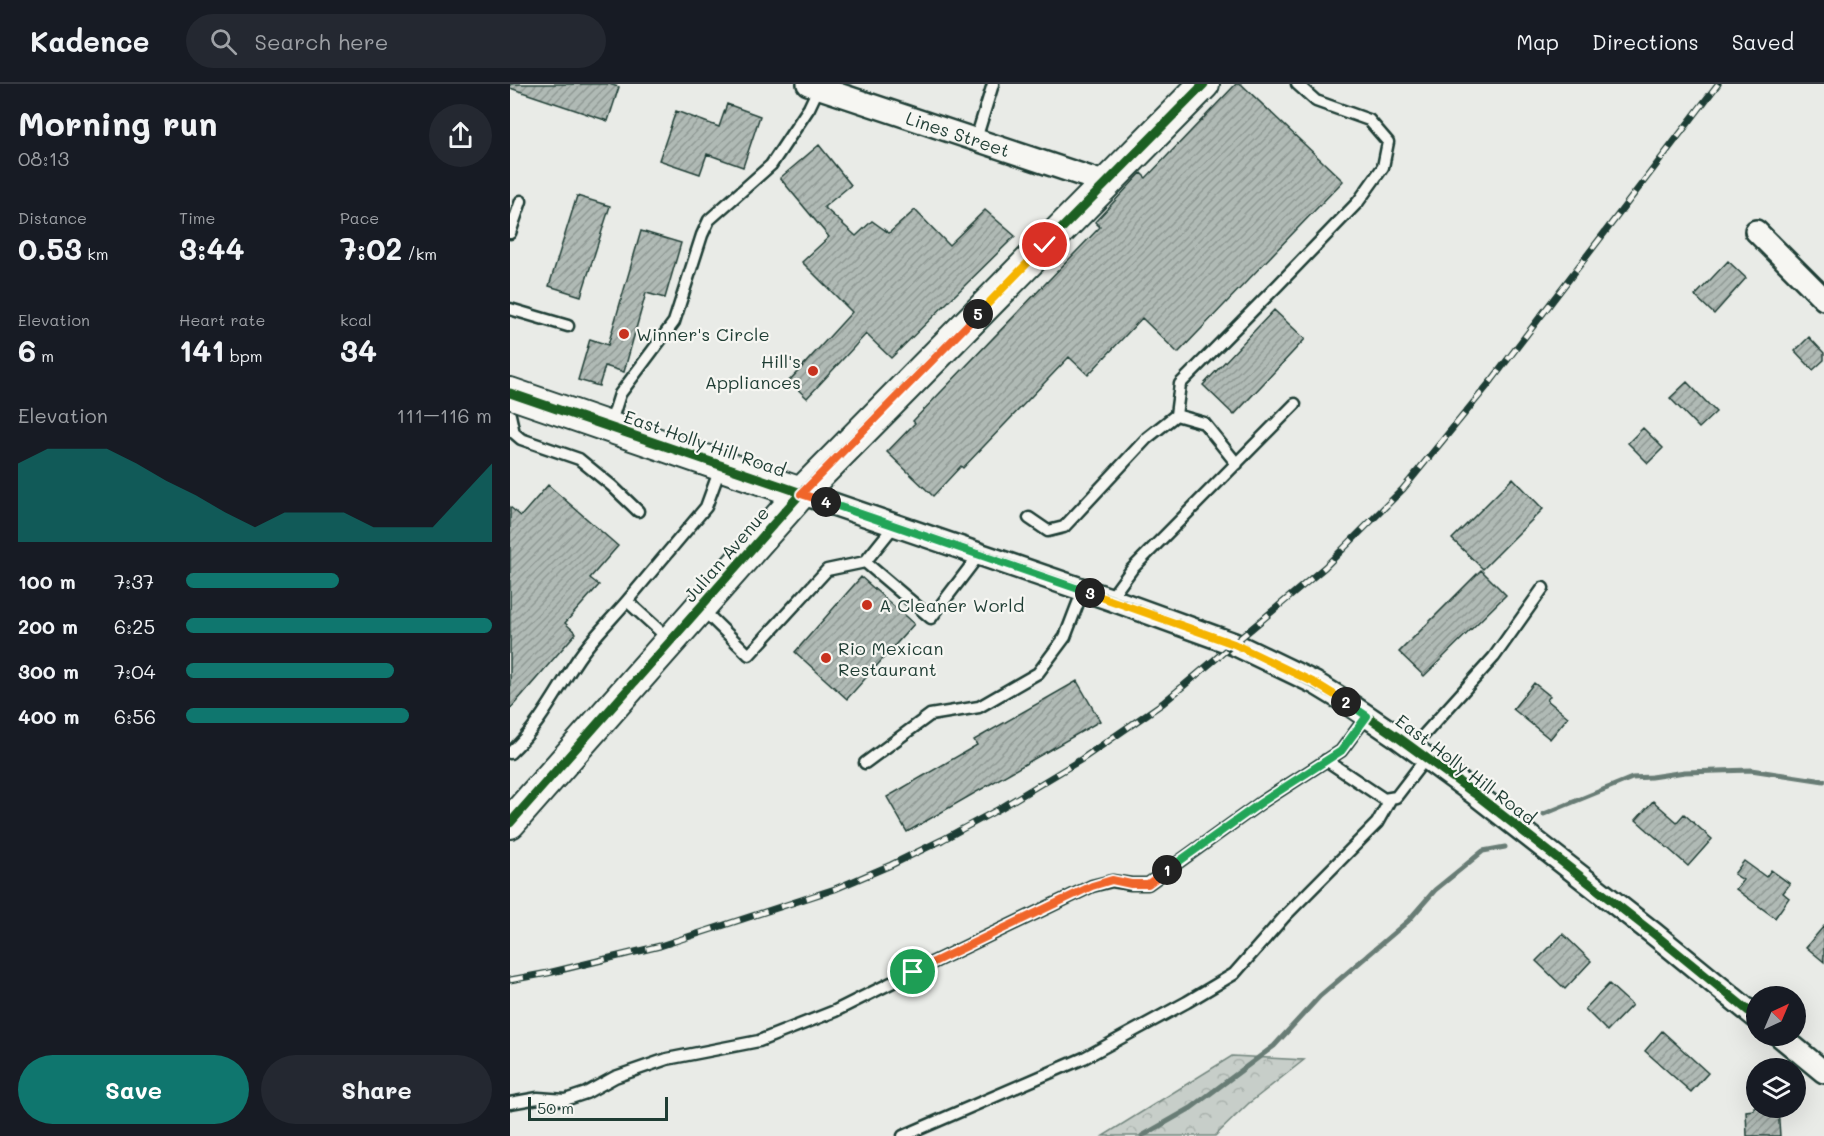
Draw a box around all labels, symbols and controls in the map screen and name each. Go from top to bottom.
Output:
search box [186,14,606,68]
text: Kadence [30,23,150,59]
icon: search [207,25,240,58]
text: Search here [255,27,388,56]
text: Map [1516,28,1559,55]
text: Directions [1592,28,1699,55]
text: Saved [1732,28,1794,55]
text: Morning run [18,101,218,144]
button: share [429,104,492,167]
street label: Lines Street [903,105,1013,162]
text: 08:13 [18,145,69,171]
text: Distance [18,207,87,228]
text: Time [179,207,215,228]
text: Pace [340,207,379,228]
pin [1019,219,1070,270]
text: 0.53 [18,228,82,268]
text: 3:44 [179,228,245,268]
text: 7:02 [340,228,402,268]
icon: check [1028,228,1061,261]
text: km [82,243,108,264]
text: /km [402,243,437,264]
pin: 5 [963,299,993,329]
text: 5 [973,303,983,324]
text: Elevation [18,309,90,330]
text: Heart rate [179,309,265,330]
text: kcal [340,309,372,330]
place label: Winner's Circle [636,322,770,346]
marker: Winner's Circle [617,327,631,341]
text: 6 [18,330,36,370]
text: 141 [179,330,225,370]
text: 34 [340,330,377,370]
text: m [36,345,54,366]
text: bpm [225,345,263,366]
place label: Hill's Appliances [705,349,801,394]
marker: Hill's Appliances [806,364,820,378]
text: Elevation [18,402,108,428]
text: 111–116 m [397,402,492,428]
street label: East Holly Hill Road [621,404,789,482]
pin: 4 [811,487,841,517]
text: 4 [821,491,831,512]
street label: Julian Avenue [678,501,774,607]
text: 100 m [18,568,76,594]
text: 7:37 [114,568,154,594]
pin: 3 [1075,578,1105,608]
text: 3 [1085,582,1095,603]
place label: A Cleaner World [879,593,1024,617]
marker: A Cleaner World [860,598,874,612]
text: 200 m [18,613,78,639]
text: 6:25 [114,613,155,639]
place label: Rio Mexican Restaurant [838,636,943,681]
marker: Rio Mexican Restaurant [819,651,833,665]
text: 300 m [18,658,79,684]
text: 7:04 [114,658,155,684]
pin: 2 [1331,687,1361,717]
text: 2 [1342,691,1350,712]
text: 400 m [18,703,79,729]
text: 6:56 [114,703,156,729]
street label: East Holly Hill Road [1391,708,1541,830]
pin: 1 [1152,855,1182,885]
text: 1 [1163,859,1171,880]
pin [887,946,938,997]
icon: arrive [896,955,929,988]
north arrow [1746,986,1806,1046]
map controls [1746,986,1806,1118]
button: Save [18,1055,249,1124]
button: Share [261,1055,492,1124]
button: layers [1746,1058,1806,1118]
scale bar [528,1094,668,1122]
text: 50 m [537,1097,574,1118]

